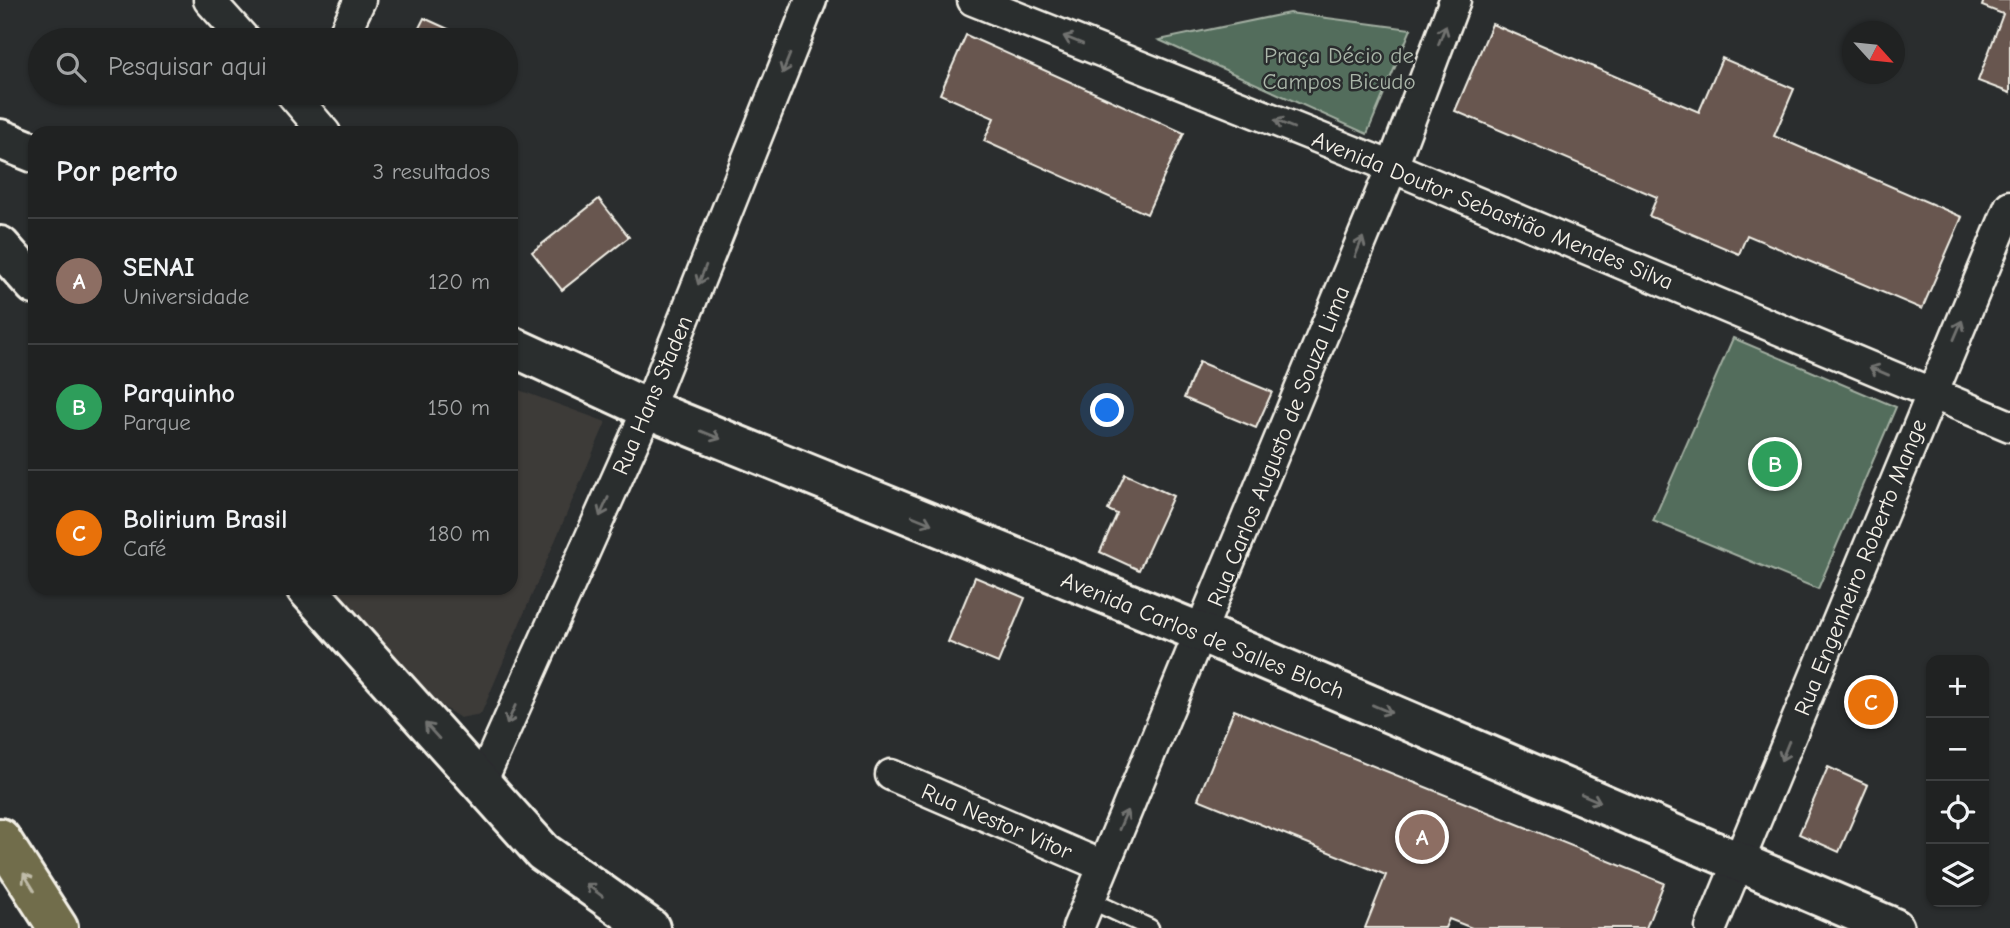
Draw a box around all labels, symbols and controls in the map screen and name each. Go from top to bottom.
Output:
north arrow [1842,21,1905,84]
one-way arrow [1436,25,1449,47]
search box [28,28,518,105]
one-way arrow [1063,32,1084,45]
park label: Praça Décio de Campos Bicudo [1262,42,1416,95]
icon: search [52,48,90,86]
text: Pesquisar aqui [108,52,267,82]
one-way arrow [779,52,792,74]
one-way arrow [1274,117,1296,130]
street label: Avenida Doutor Sebastião Mendes Silva [1308,125,1677,295]
text: Por perto [56,154,178,189]
text: 3 resultados [373,158,490,185]
one-way arrow [1354,237,1367,259]
text: SENAI [123,253,194,283]
one-way arrow [694,263,707,285]
text: A [73,268,85,295]
text: 120 m [428,268,490,295]
street label: Rua Carlos Augusto de Souza Lima [1202,282,1355,610]
text: Universidade [123,283,249,310]
street label: Rua Hans Staden [607,311,698,479]
one-way arrow [1952,320,1965,341]
one-way arrow [1869,364,1891,377]
text: Parquinho [123,379,235,409]
your location [1090,393,1124,427]
text: B [72,394,86,421]
text: 150 m [428,394,490,421]
text: Parque [123,409,191,436]
street label: Rua Engenheiro Roberto Mange [1788,415,1932,719]
one-way arrow [700,429,721,442]
pin: B [1752,438,1798,490]
one-way arrow [597,496,610,517]
text: Bolirium Brasil [123,505,287,535]
one-way arrow [911,515,932,528]
text: C [72,520,86,547]
text: 180 m [428,520,490,547]
text: Café [123,535,166,562]
street label: Avenida Carlos de Salles Bloch [1057,566,1348,705]
map controls [1926,655,1989,907]
button: + [1926,655,1989,718]
pin: C [1848,676,1894,728]
one-way arrow [504,704,517,725]
one-way arrow [1370,704,1392,717]
button: − [1926,718,1989,781]
one-way arrow [424,723,441,740]
one-way arrow [1777,739,1790,761]
street label: Rua Nestor Vitor [917,778,1077,866]
button: locate [1926,781,1989,844]
one-way arrow [1580,793,1601,806]
one-way arrow [1117,810,1130,831]
pin: A [1399,811,1445,863]
button: layers [1926,844,1989,907]
one-way arrow [22,873,36,893]
one-way arrow [585,883,603,898]

